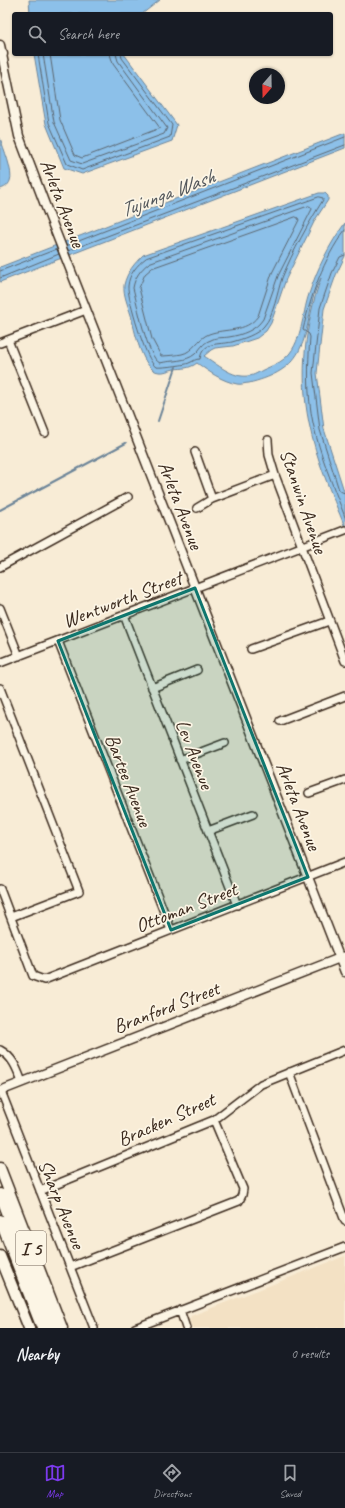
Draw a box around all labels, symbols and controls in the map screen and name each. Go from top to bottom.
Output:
search box [12,12,333,56]
icon: search [26,23,48,45]
text: Search here [58,25,119,44]
north arrow [249,68,285,104]
street label: Arleta Avenue [34,156,91,252]
water label: Tujunga Wash [116,163,219,223]
street label: Stanwin Avenue [274,446,333,558]
street label: Arleta Avenue [152,458,209,554]
street label: Wentworth Street [59,564,188,634]
street label: Lev Avenue [170,716,220,794]
street label: Bartee Avenue [100,730,158,831]
street label: Arleta Avenue [270,759,327,855]
street label: Ottoman Street [132,876,243,938]
street label: Branford Street [110,975,225,1039]
street label: Bracken Street [114,1086,221,1152]
street label: Sharp Avenue [32,1156,91,1254]
road number: I 5 [16,1231,46,1265]
text: Nearby [16,1344,59,1365]
text: 0 results [291,1346,329,1362]
tab: Map [44,1462,66,1500]
tab: Directions [153,1462,192,1500]
tab: Saved [279,1462,301,1500]

